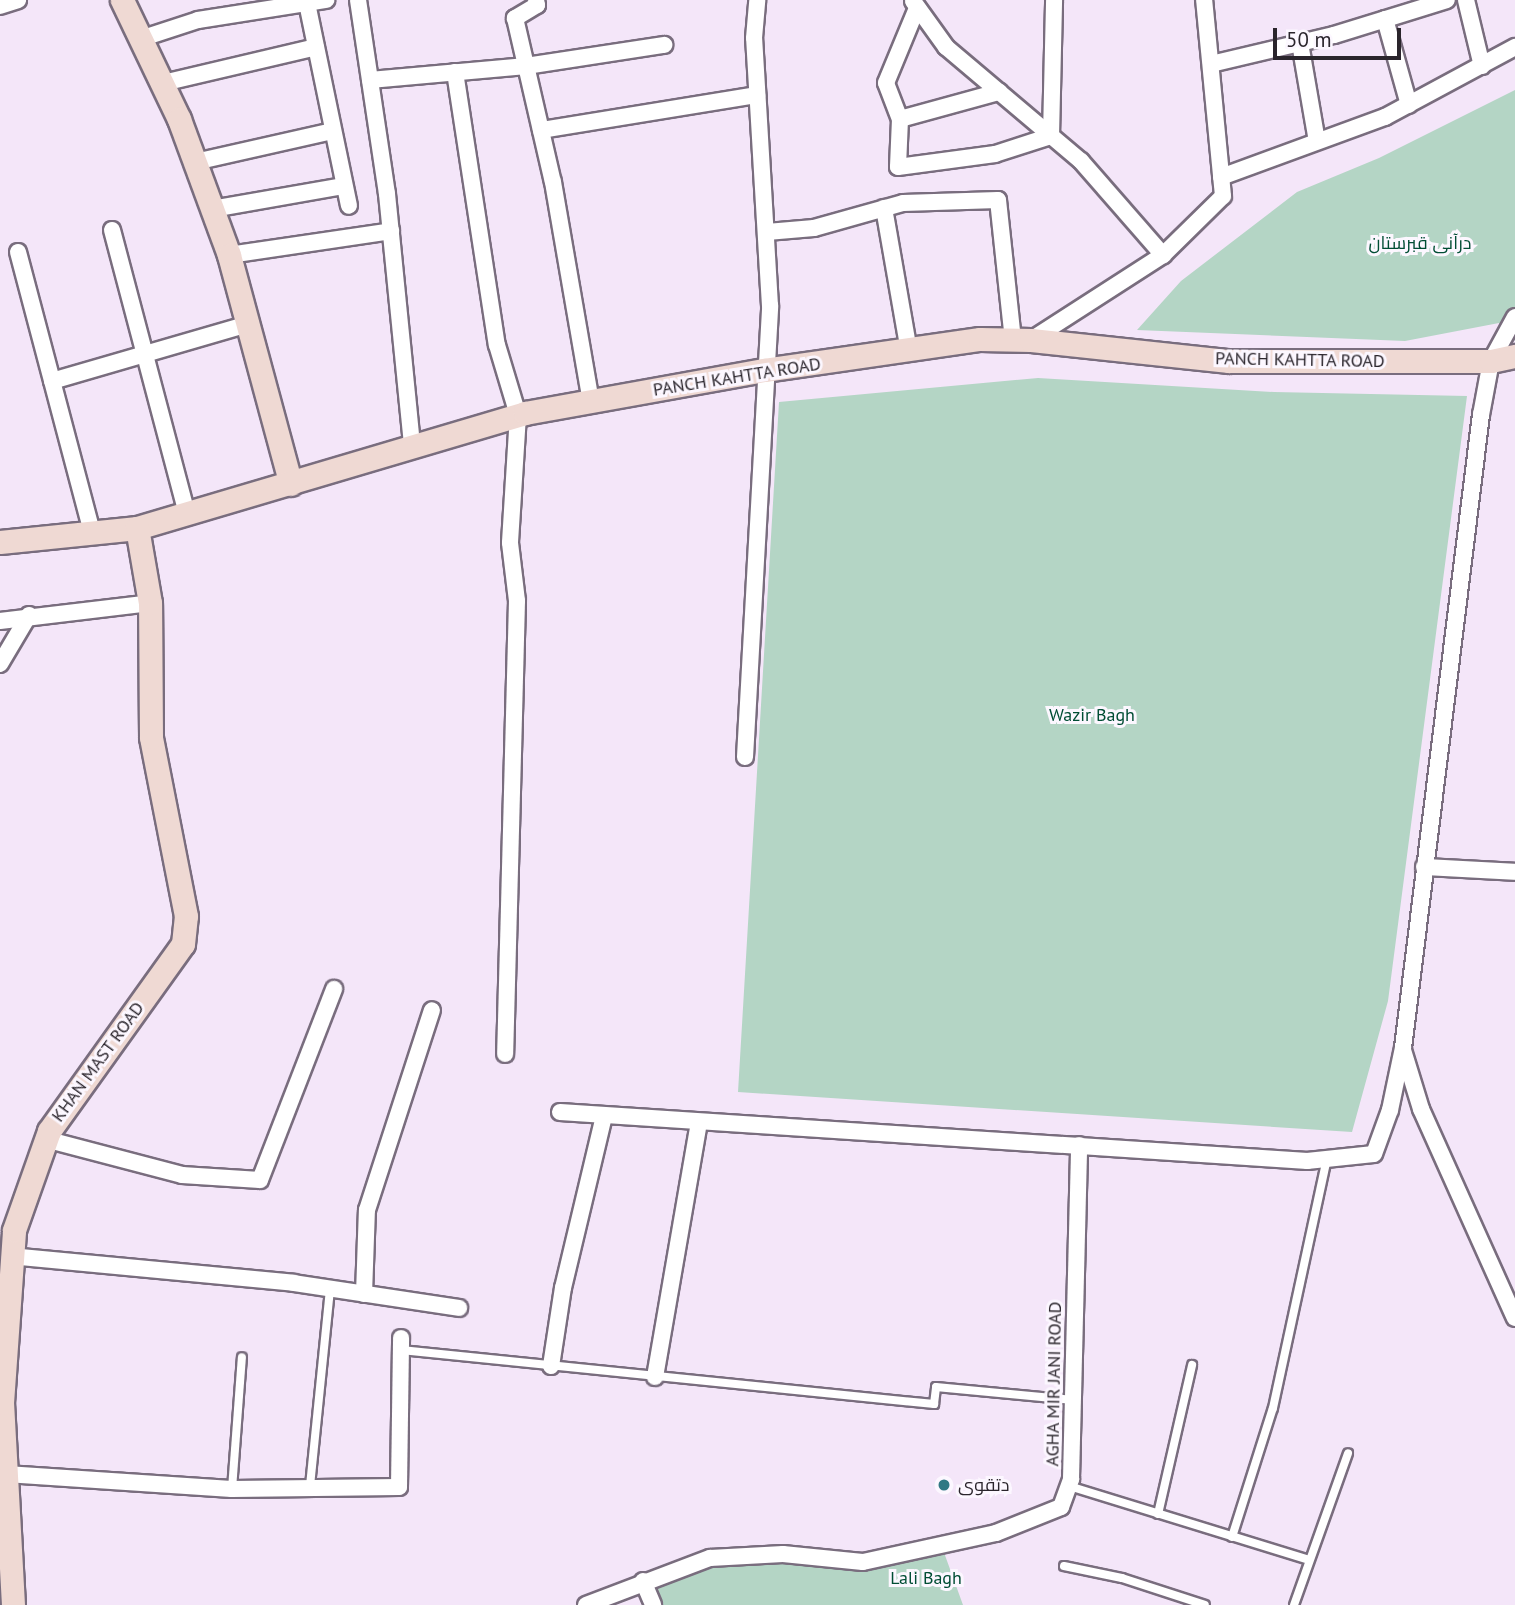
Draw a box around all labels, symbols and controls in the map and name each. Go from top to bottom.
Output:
scale bar [1277,14,1405,58]
text: 50 m [1286,26,1332,53]
park label: درآنی قبرستان [1369,232,1471,254]
street label: PANCH KAHTTA ROAD [1215,348,1385,372]
street label: PANCH KAHTTA ROAD [651,353,823,401]
park label: Wazir Bagh [1049,704,1135,726]
street label: KHAN MAST ROAD [47,998,149,1126]
street label: AGHA MIR JANI ROAD [1042,1301,1066,1467]
place label: دتقوى [958,1474,1010,1496]
marker: دتقوى [936,1477,952,1493]
park label: Lali Bagh [890,1567,962,1589]

